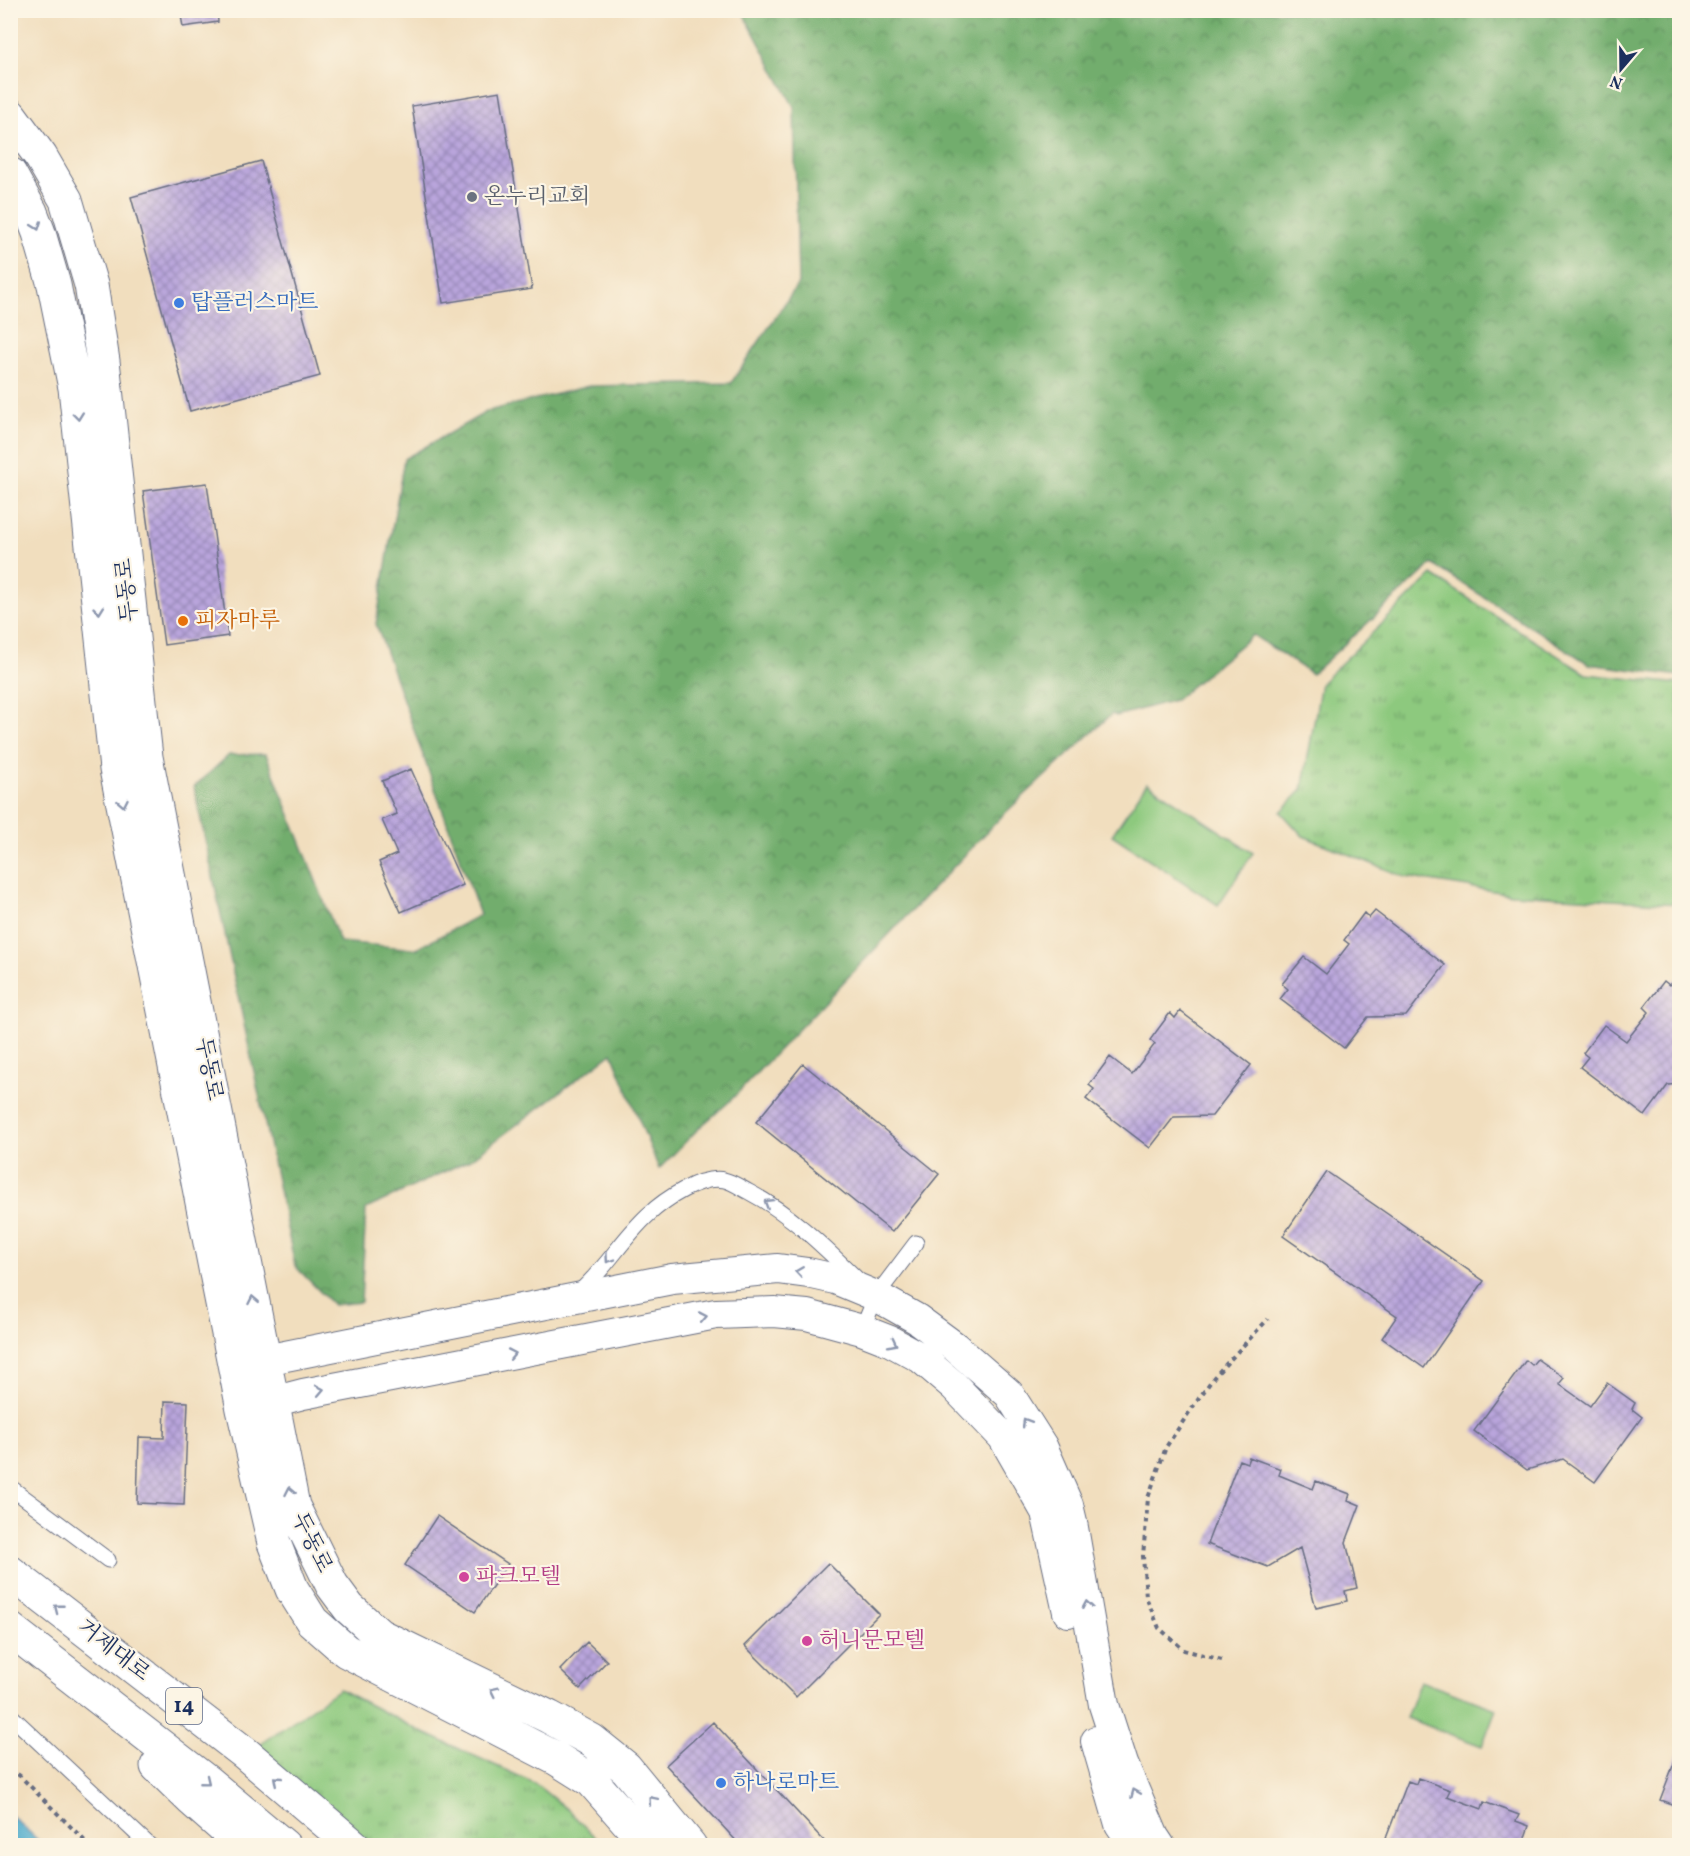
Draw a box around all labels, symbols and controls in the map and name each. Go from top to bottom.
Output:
north arrow [1591,39,1651,99]
text: N [1607,69,1626,94]
place label: 온누리교회 [484,182,590,213]
marker: 온누리교회 [465,190,479,204]
one-way arrow [29,220,42,231]
place label: 탑플러스마트 [191,288,319,319]
marker: 탑플러스마트 [172,296,186,310]
one-way arrow [71,412,84,421]
street label: 두동로 [109,557,147,623]
one-way arrow [92,606,105,615]
place label: 피자마루 [195,606,280,637]
marker: 피자마루 [176,614,190,628]
one-way arrow [116,798,129,808]
street label: 두동로 [187,1035,229,1103]
one-way arrow [764,1199,774,1211]
one-way arrow [605,1252,616,1263]
one-way arrow [795,1266,804,1279]
one-way arrow [247,1295,260,1305]
one-way arrow [698,1311,708,1324]
one-way arrow [887,1336,898,1347]
one-way arrow [507,1348,517,1361]
one-way arrow [315,1384,325,1397]
one-way arrow [1022,1418,1034,1428]
one-way arrow [284,1487,297,1497]
street label: 두동로 [283,1508,339,1578]
place label: 파크모텔 [476,1562,561,1593]
marker: 파크모텔 [457,1570,471,1584]
one-way arrow [1081,1600,1093,1609]
one-way arrow [54,1604,65,1615]
street label: 거제대로 [70,1613,156,1689]
place label: 허니문모텔 [819,1626,925,1657]
marker: 허니문모텔 [800,1634,814,1648]
one-way arrow [490,1687,501,1699]
road number: 14 [166,1688,202,1724]
place label: 하나로마트 [733,1768,839,1799]
one-way arrow [199,1774,210,1785]
marker: 하나로마트 [714,1776,728,1790]
one-way arrow [273,1777,284,1788]
one-way arrow [1131,1788,1143,1799]
one-way arrow [649,1796,660,1807]

